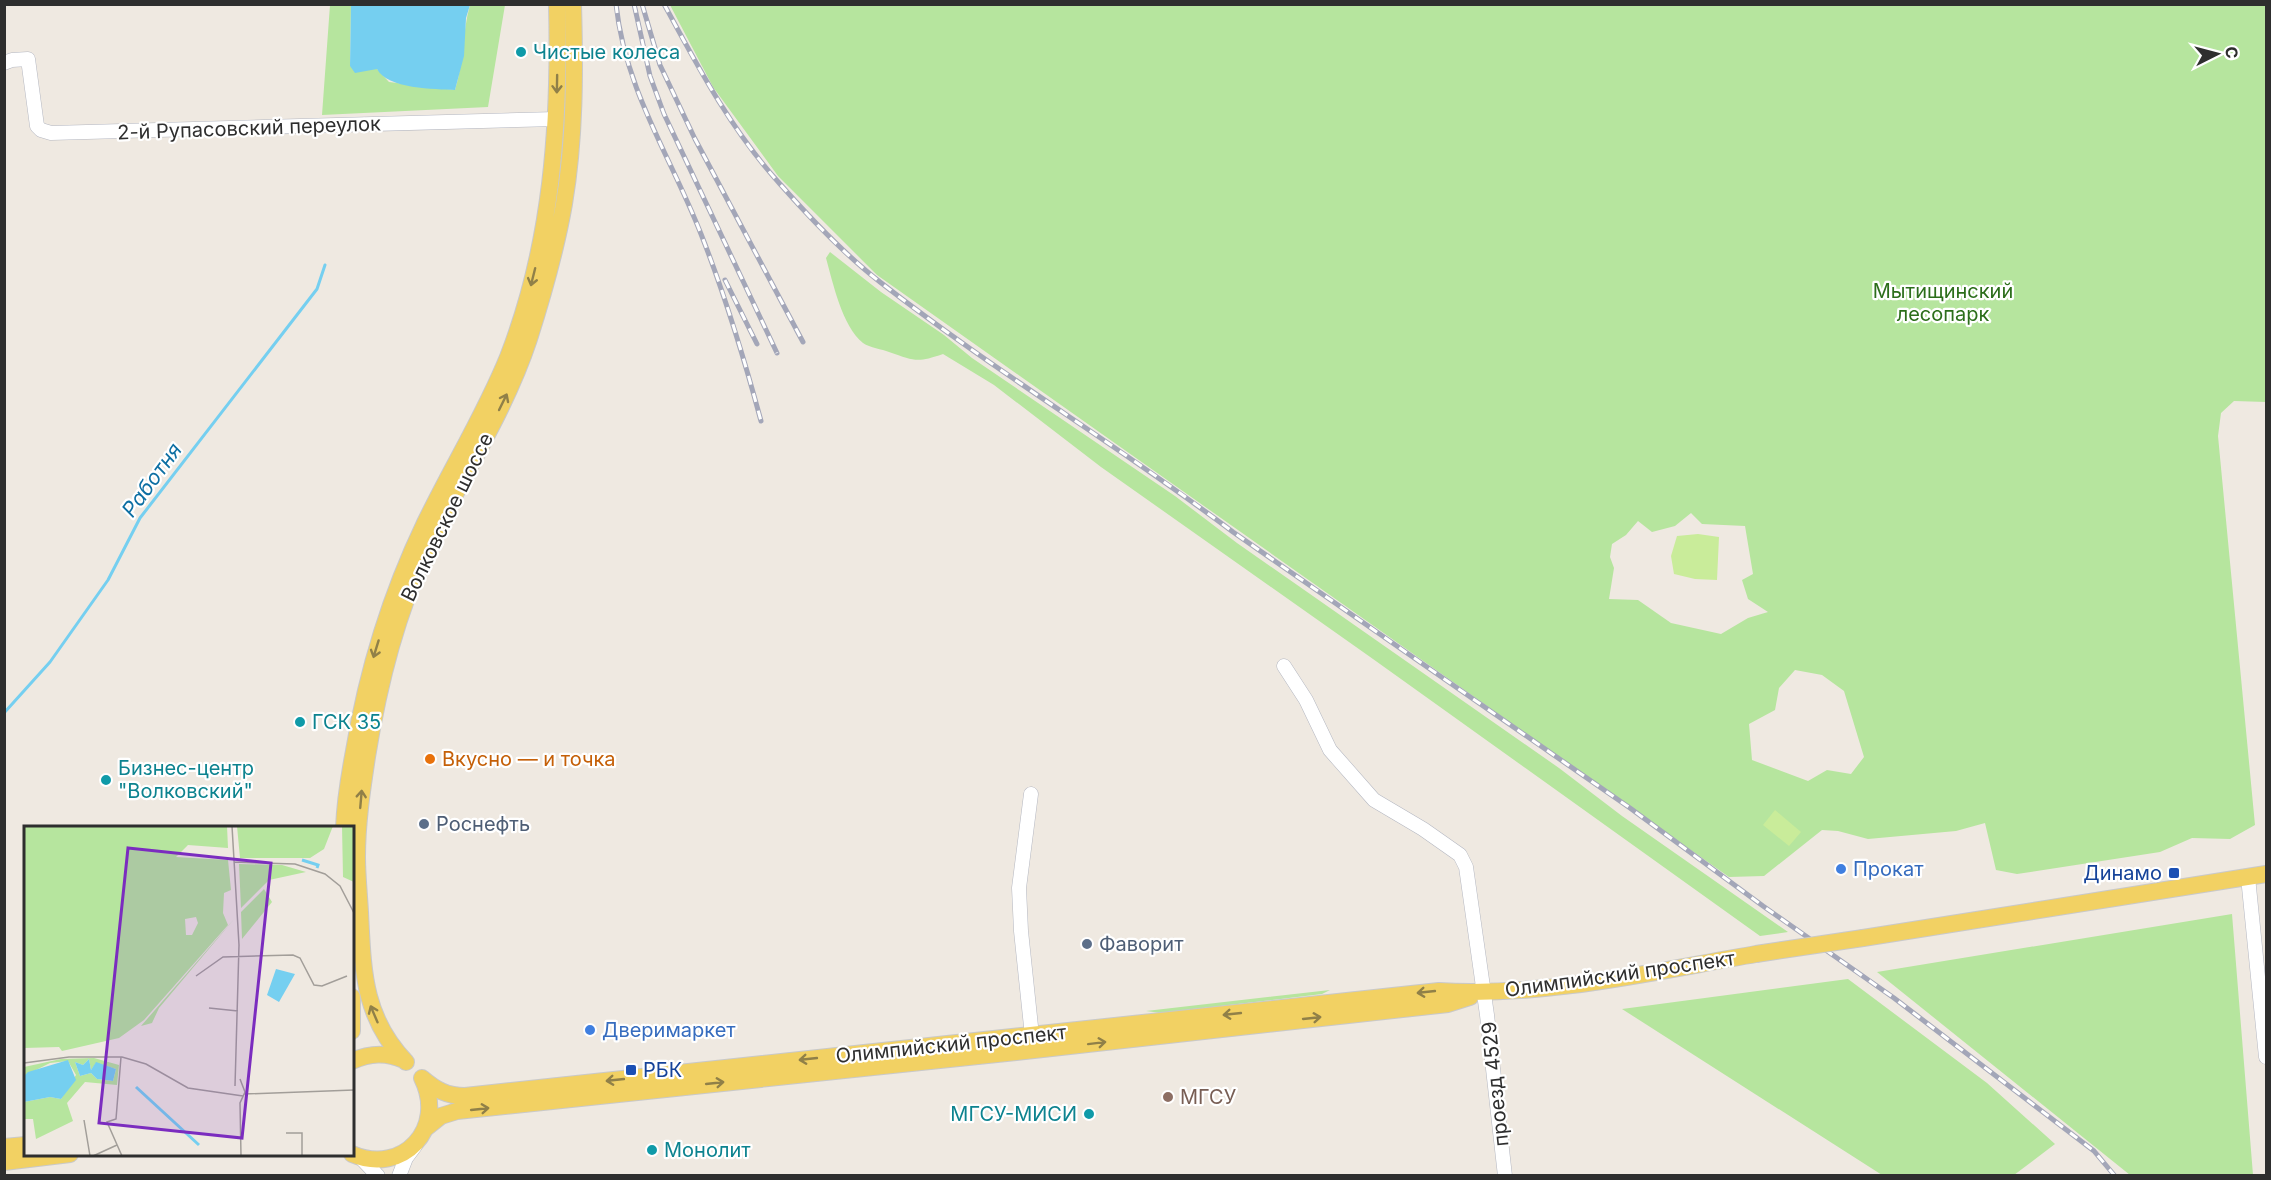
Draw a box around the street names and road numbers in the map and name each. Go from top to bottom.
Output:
street label: 2-й Рупасовский переулок [117,111,381,145]
street label: Волковское шоссе [396,429,498,605]
street label: Олимпийский проспект [1503,946,1737,1002]
street label: Олимпийский проспект [834,1020,1068,1068]
street label: проезд 4529 [1477,1020,1513,1148]

